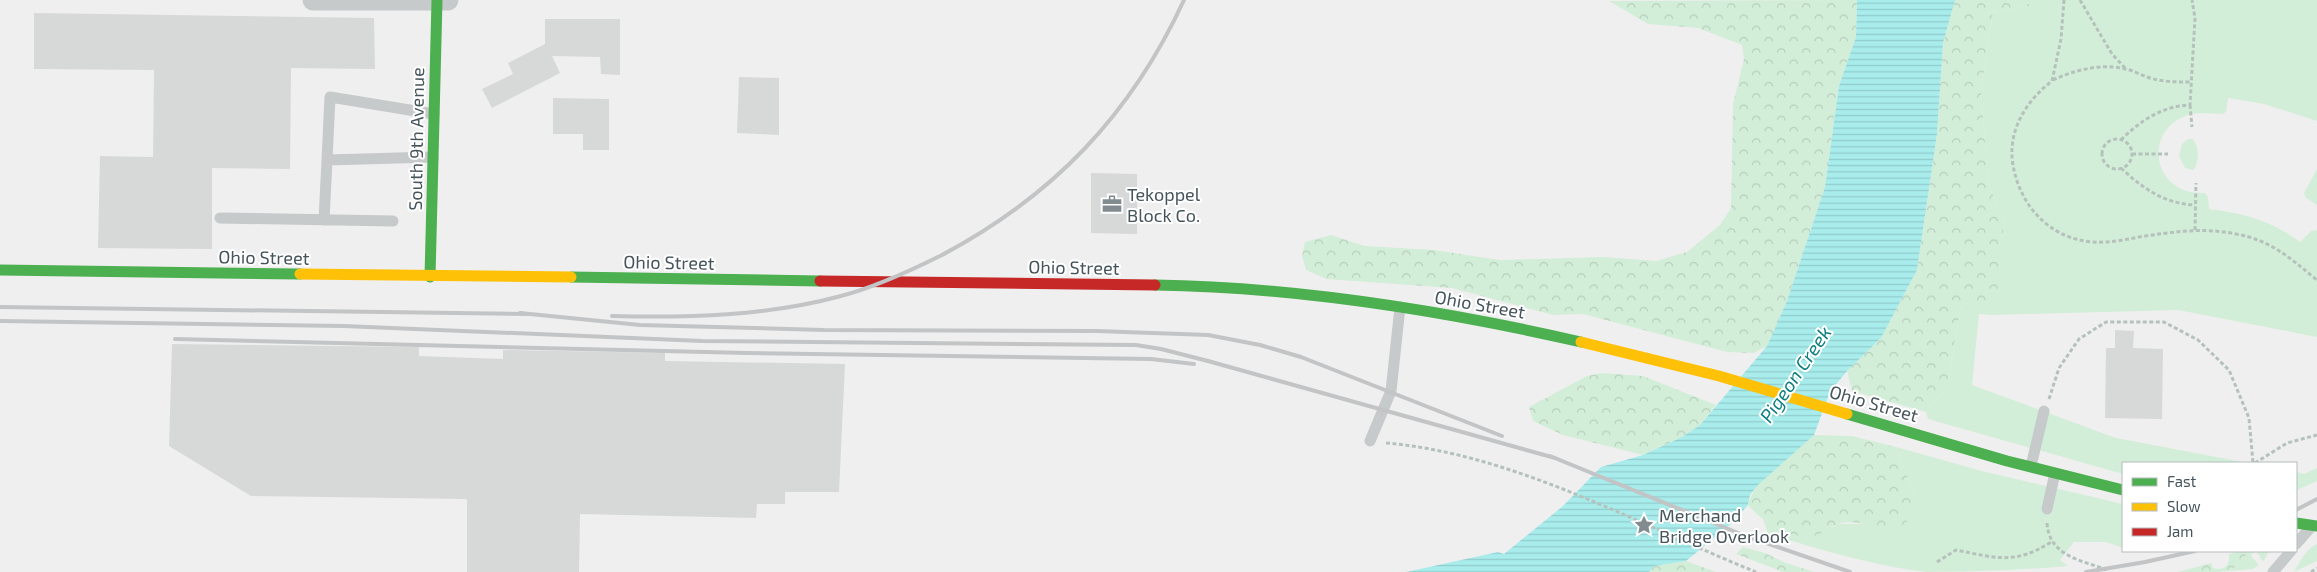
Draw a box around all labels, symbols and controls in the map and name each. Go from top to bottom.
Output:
street label: South 9th Avenue [404,67,428,211]
place label: Tekoppel Block Co. [1127,183,1201,226]
office icon: Tekoppel Block Co. [1101,193,1123,215]
street label: Ohio Street [218,245,310,269]
street label: Ohio Street [623,250,715,274]
street label: Ohio Street [1028,255,1120,279]
street label: Ohio Street [1433,285,1527,323]
water label: Pigeon Creek [1754,321,1836,427]
street label: Ohio Street [1827,380,1921,426]
legend [2122,462,2297,552]
text: Fast [2167,472,2197,490]
text: Slow [2167,497,2201,515]
place label: Merchand Bridge Overlook [1659,504,1789,547]
place icon: Merchand Bridge Overlook [1633,514,1655,536]
text: Jam [2167,522,2193,540]

